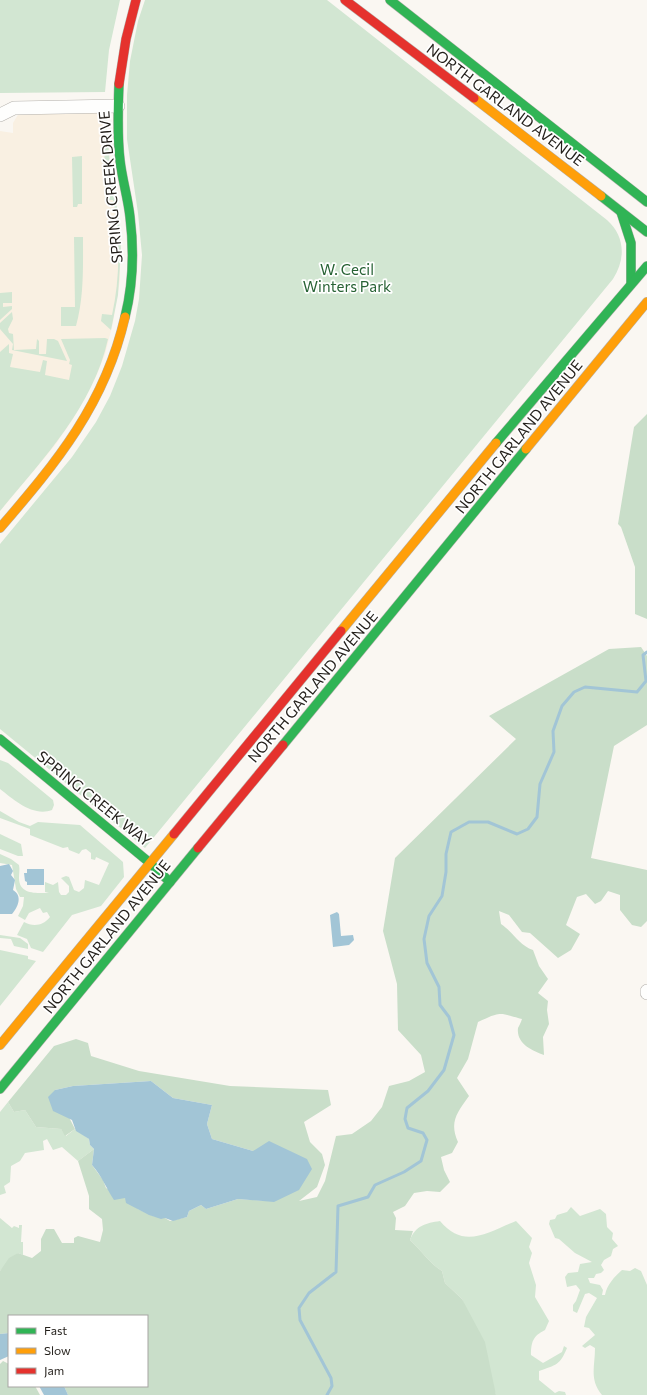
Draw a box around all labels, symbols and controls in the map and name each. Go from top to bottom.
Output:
street label: NORTH GARLAND AVENUE [423,39,588,169]
street label: SPRING CREEK DRIVE [94,110,126,264]
park label: W. Cecil Winters Park [303,260,391,295]
street label: NORTH GARLAND AVENUE [451,356,586,517]
street label: NORTH GARLAND AVENUE [244,607,381,766]
street label: SPRING CREEK WAY [34,747,156,850]
street label: NORTH GARLAND AVENUE [39,856,174,1017]
legend [8,1315,148,1387]
text: Fast [44,1323,67,1337]
text: Slow [44,1343,71,1357]
text: Jam [44,1363,64,1378]

